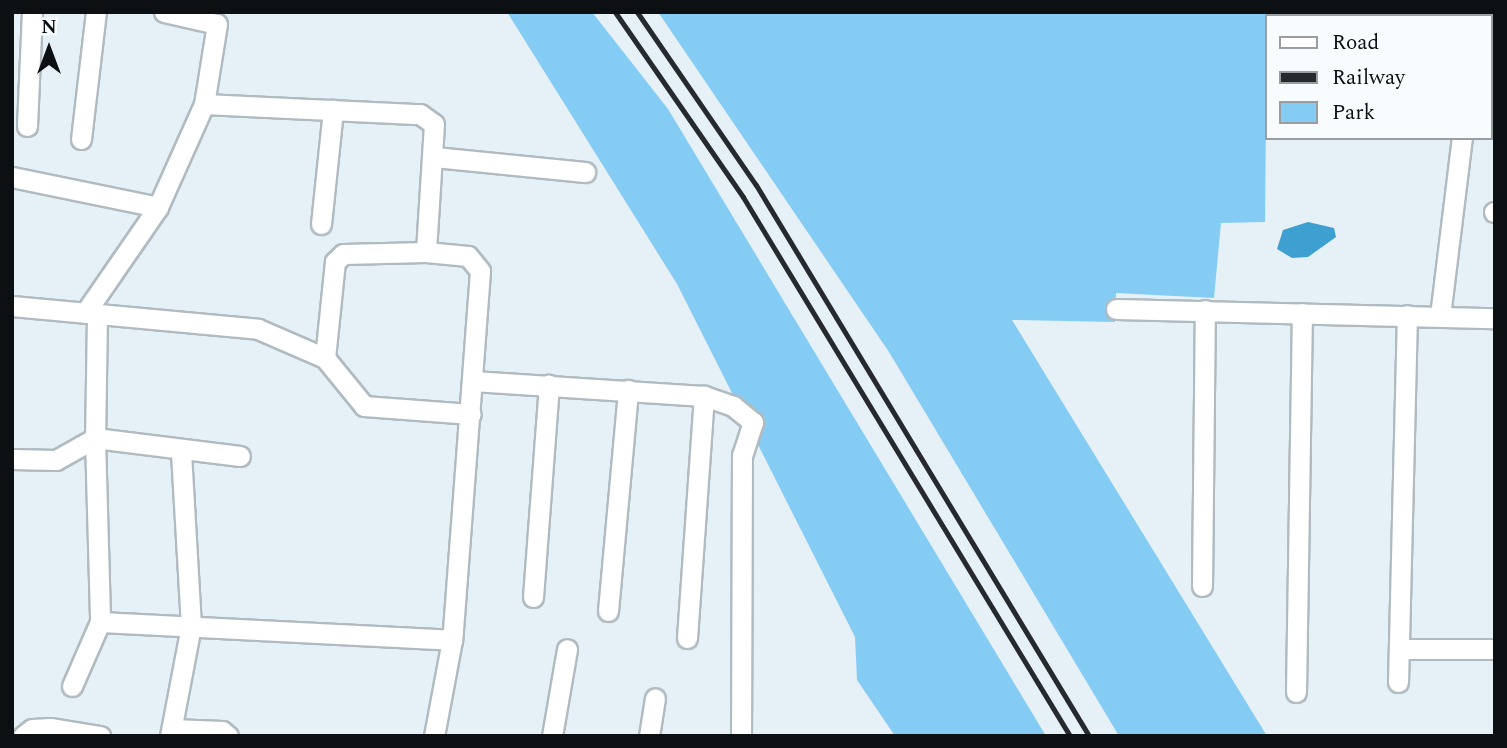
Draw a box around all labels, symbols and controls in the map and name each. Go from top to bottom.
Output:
text: N [41,13,57,42]
north arrow [14,14,84,84]
legend [1266,14,1493,140]
text: Road [1332,27,1379,59]
text: Railway [1332,62,1405,94]
text: Park [1332,97,1375,129]

